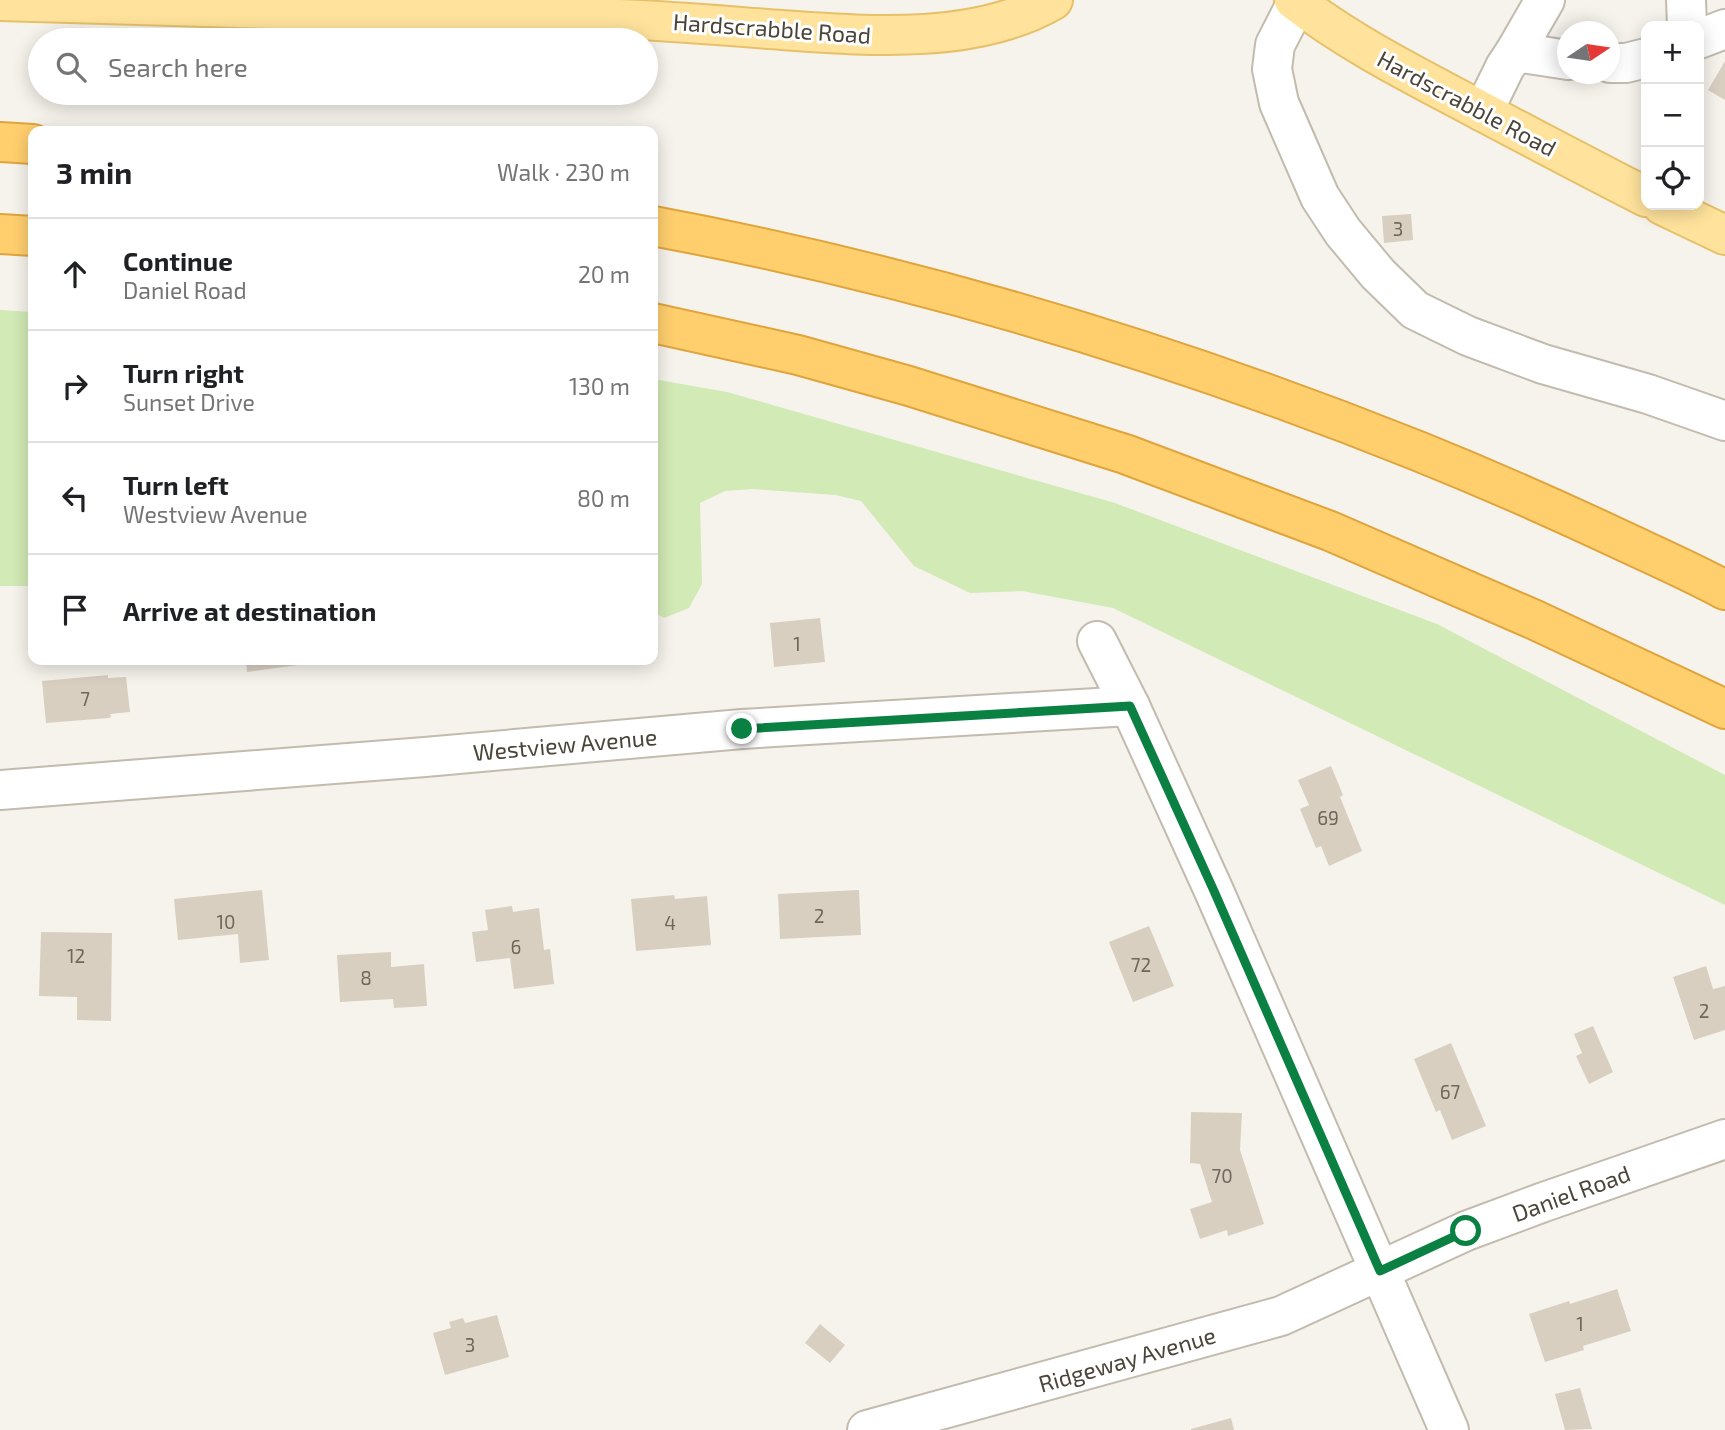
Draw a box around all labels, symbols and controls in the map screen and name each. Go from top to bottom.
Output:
street label: Hardscrabble Road [672,7,872,49]
north arrow [1557,21,1620,84]
map controls [1641,21,1704,210]
button: + [1641,21,1704,84]
search box [28,28,658,105]
street label: Hardscrabble Road [1373,44,1561,162]
icon: search [52,48,90,86]
text: Search here [108,51,248,82]
button: − [1641,84,1704,147]
button: locate [1641,147,1704,210]
text: 3 min [56,154,132,190]
text: Walk · 230 m [497,158,630,186]
house number: 3 [1393,217,1403,240]
text: Continue [123,245,233,276]
icon: ahead [56,255,94,293]
text: 20 m [578,260,630,288]
text: Daniel Road [123,276,247,304]
text: Turn right [123,357,244,388]
icon: right [56,367,94,405]
text: 130 m [569,372,630,400]
text: Sunset Drive [123,388,255,416]
text: Turn left [123,469,229,500]
icon: left [56,479,94,517]
text: 80 m [577,484,630,512]
text: Westview Avenue [123,500,308,528]
icon: arrive [56,591,94,629]
text: Arrive at destination [123,595,376,626]
house number: 1 [793,632,801,655]
house number: 7 [80,687,90,710]
route end [726,713,757,744]
street label: Westview Avenue [472,722,658,766]
house number: 69 [1317,806,1339,829]
house number: 2 [814,904,824,927]
house number: 10 [216,910,236,933]
house number: 4 [664,911,676,934]
house number: 6 [511,935,521,958]
house number: 12 [67,944,85,967]
house number: 72 [1131,953,1151,976]
house number: 8 [360,966,372,989]
house number: 2 [1699,999,1709,1022]
house number: 67 [1440,1080,1461,1103]
street label: Daniel Road [1508,1159,1634,1227]
house number: 70 [1211,1164,1233,1187]
route start [1450,1215,1481,1246]
house number: 1 [1576,1312,1584,1335]
street label: Ridgeway Avenue [1035,1320,1219,1398]
house number: 3 [465,1333,475,1356]

